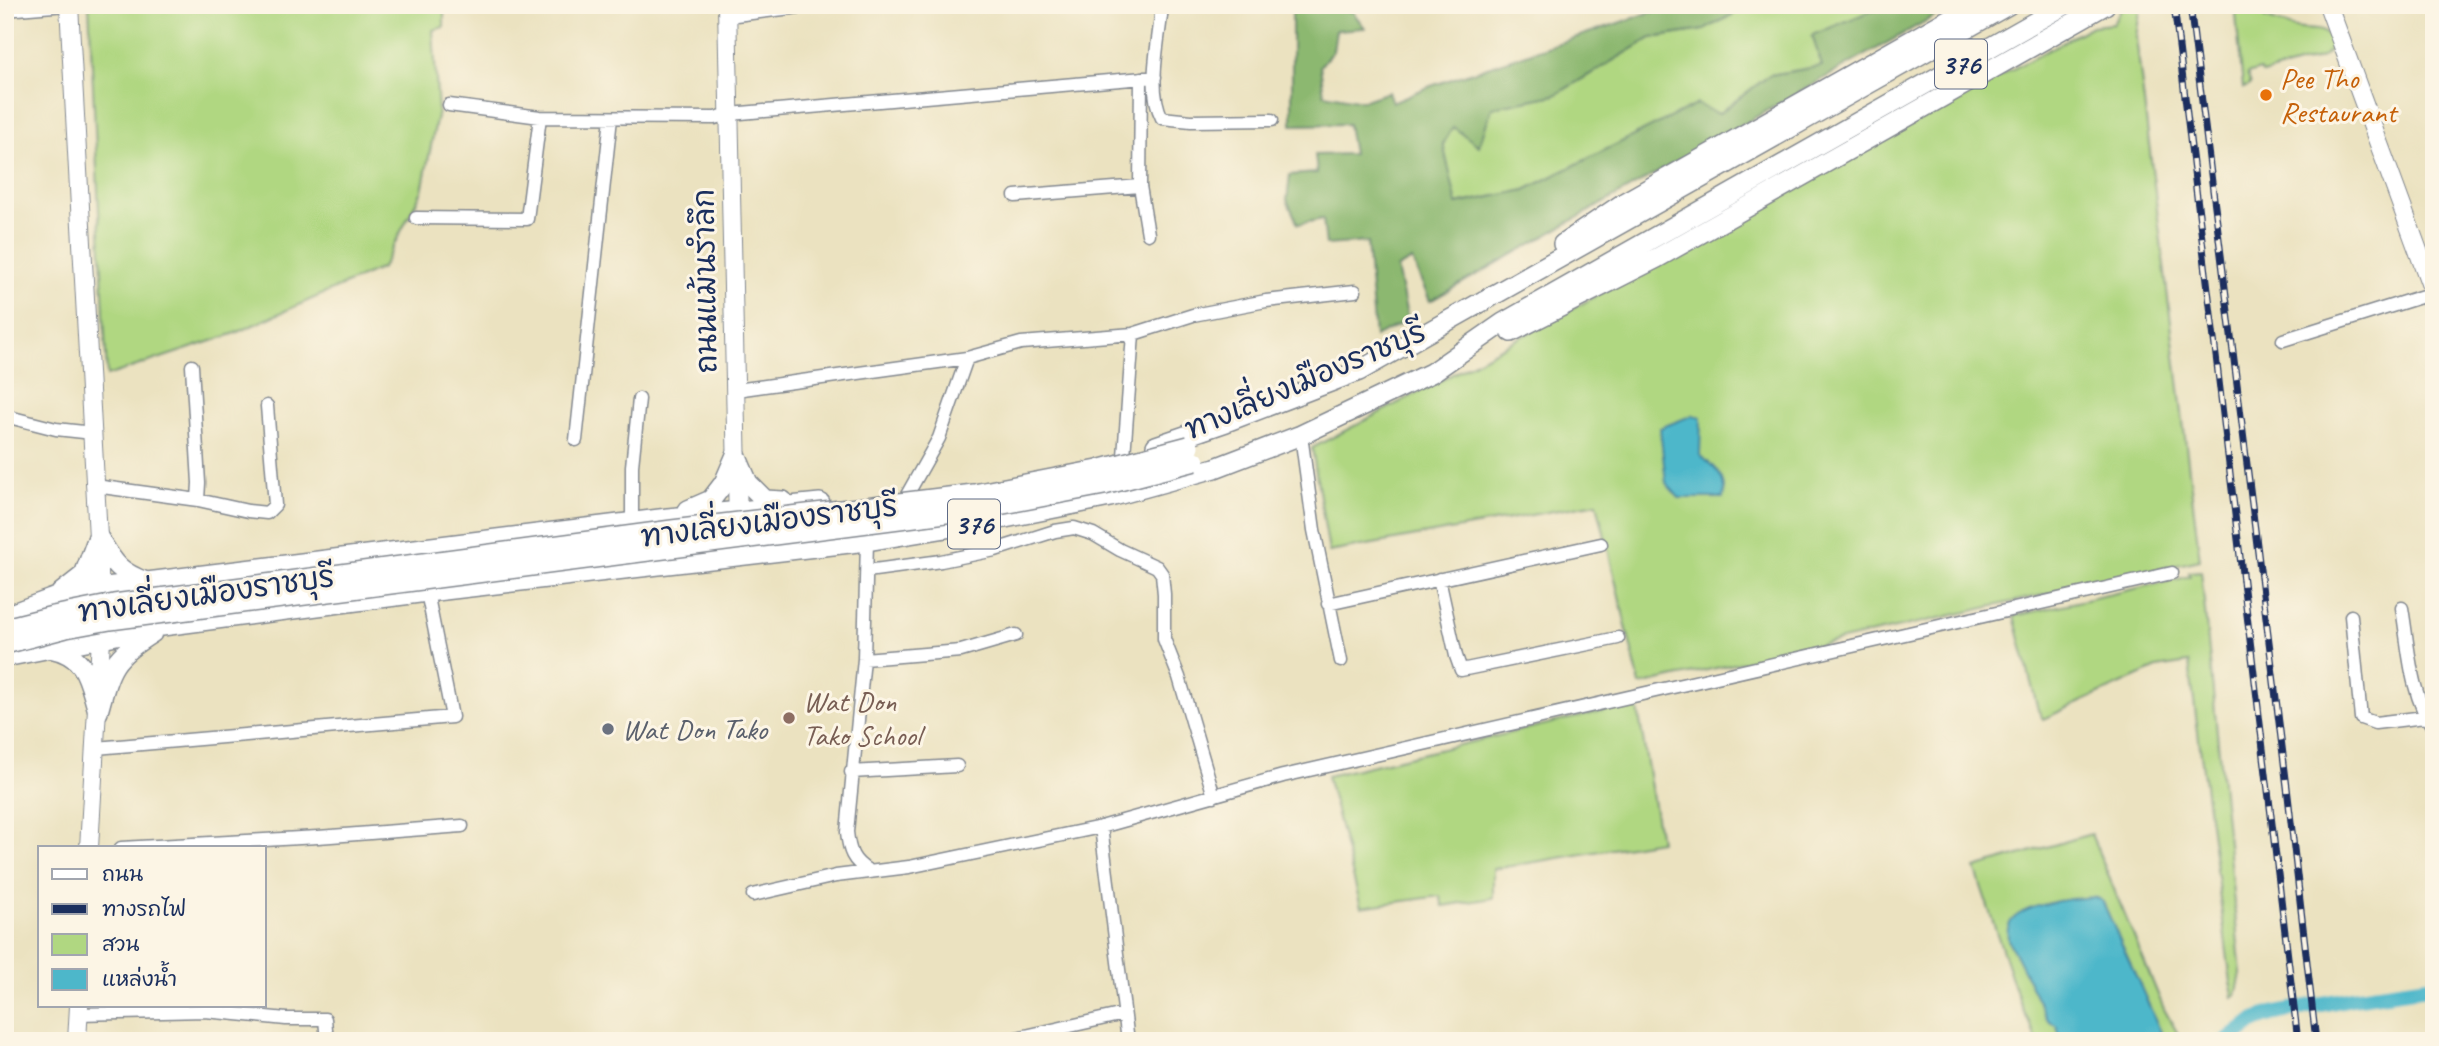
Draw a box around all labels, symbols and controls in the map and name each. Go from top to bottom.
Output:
road number: 376 [1935,40,1987,88]
place label: Pee Tho Restaurant [2280,59,2399,131]
marker: Pee Tho Restaurant [2258,87,2274,103]
street label: ถนนแม้นรำลึก [684,188,726,374]
street label: ทางเลี่ยงเมืองราชบุรี [1175,303,1433,451]
street label: ทางเลี่ยงเมืองราชบุรี [637,476,900,559]
road number: 376 [948,500,1000,548]
street label: ทางเลี่ยงเมืองราชบุรี [74,547,337,634]
place label: Wat Don Tako School [803,682,926,754]
place label: Wat Don Tako [622,710,769,748]
marker: Wat Don Tako School [781,710,797,726]
marker: Wat Don Tako [600,721,616,737]
legend [38,846,266,1007]
text: ถนน [102,861,143,887]
text: ทางรถไฟ [102,896,187,922]
text: สวน [102,931,139,957]
text: แหล่งน้ำ [102,960,177,992]

